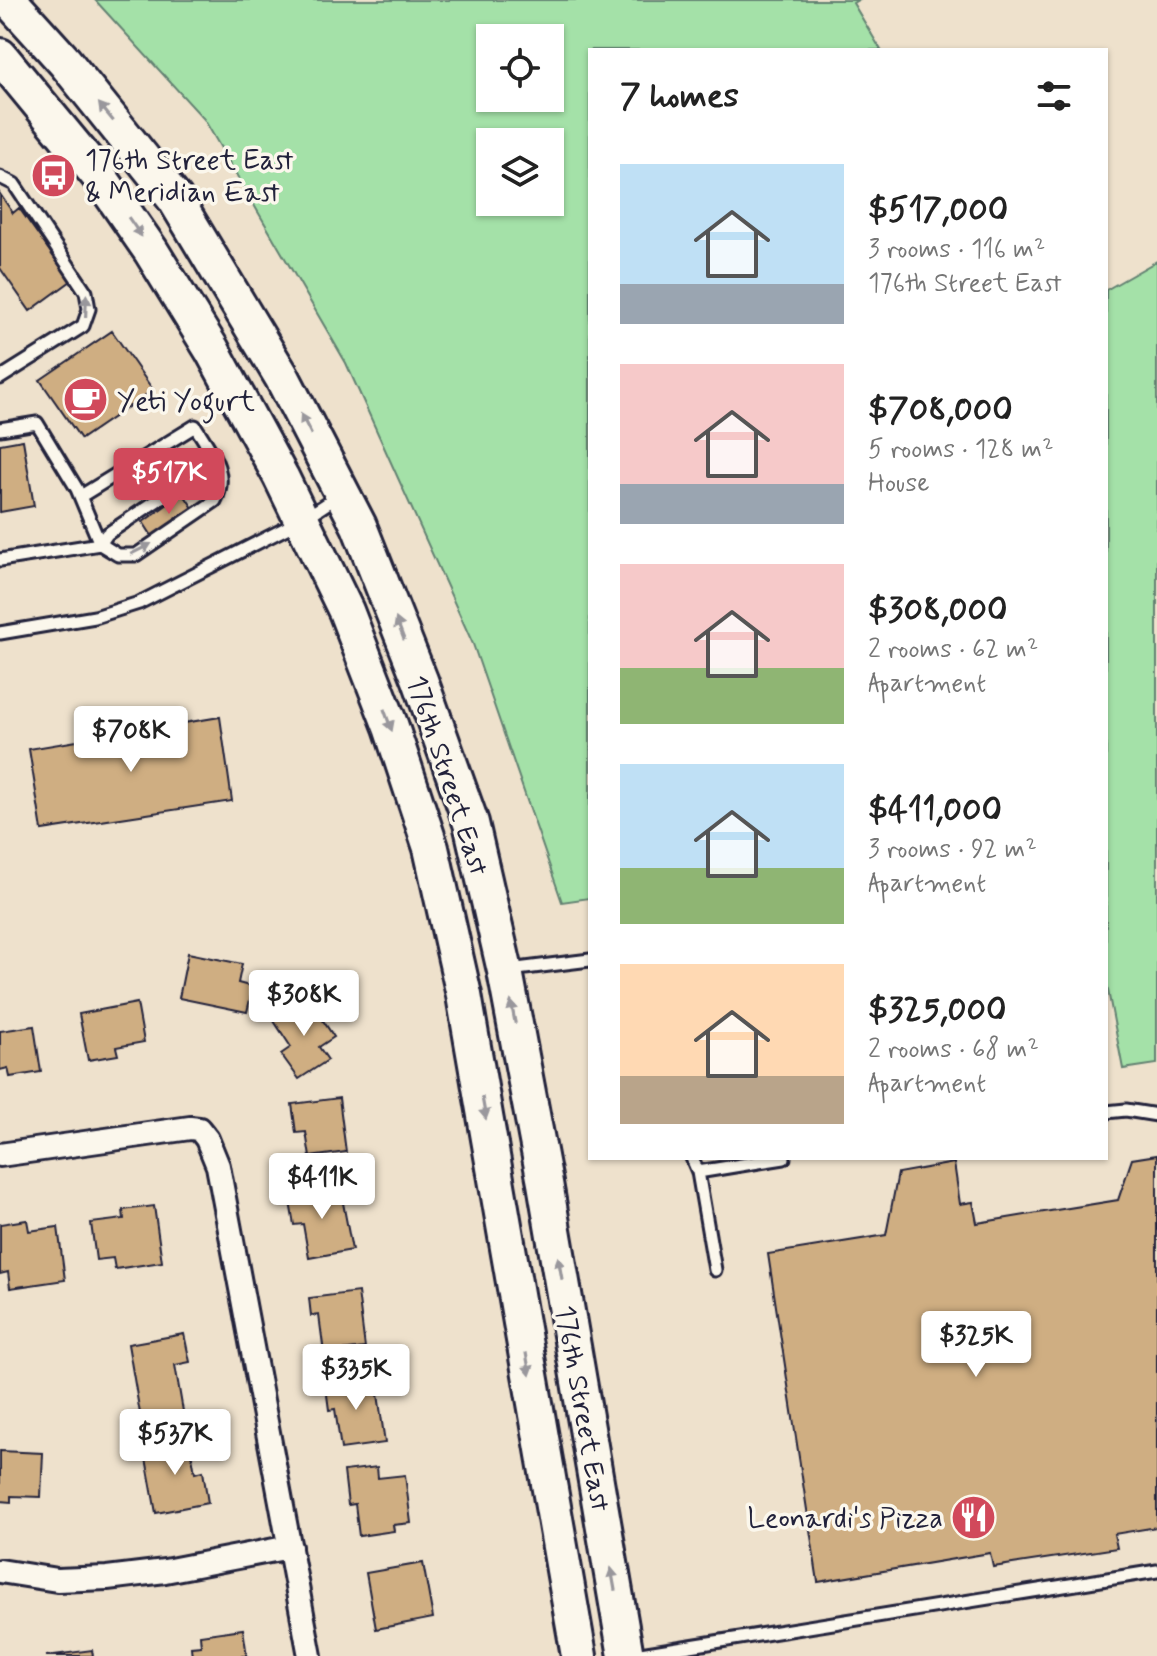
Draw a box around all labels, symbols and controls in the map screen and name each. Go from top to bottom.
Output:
map controls [476,24,564,216]
button: locate [476,24,564,112]
text: 7 homes [620,74,739,119]
icon: filters [1032,74,1076,118]
one-way arrow [98,102,114,122]
button: layers [476,128,564,216]
place label: 176th Street East & Meridian East [85,143,294,212]
bus stop icon: 176th Street East & Meridian East [30,151,78,199]
text: $517,000 [868,188,1008,233]
icon: home [684,196,780,292]
one-way arrow [127,217,142,238]
text: 3 rooms · 116 m² [868,233,1045,267]
text: 176th Street East [868,267,1062,301]
one-way arrow [79,293,92,319]
cafe icon: Yeti Yogurt [62,376,110,424]
place label: Yeti Yogurt [117,384,256,424]
text: $708,000 [868,388,1013,433]
icon: home [684,396,780,492]
one-way arrow [300,413,313,436]
text: 5 rooms · 128 m² [868,433,1053,467]
pin: $517K [113,448,225,516]
text: $517K [132,457,206,491]
text: House [868,467,929,501]
one-way arrow [130,543,152,557]
text: $308,000 [868,588,1007,633]
icon: home [684,596,780,692]
one-way arrow [393,617,406,641]
text: 2 rooms · 62 m² [868,633,1038,667]
text: Apartment [868,667,986,701]
street label: 176th Street East [397,671,497,881]
pin: $708K [75,706,187,774]
one-way arrow [382,709,395,733]
text: $708K [92,715,170,749]
text: $411,000 [868,788,1002,833]
icon: home [684,796,780,892]
text: 3 rooms · 92 m² [868,833,1037,867]
text: Apartment [868,867,986,901]
pin: $308K [248,970,360,1038]
text: $308K [267,979,341,1013]
text: $325,000 [868,988,1006,1033]
icon: home [684,996,780,1092]
one-way arrow [506,999,518,1024]
text: 2 rooms · 68 m² [868,1033,1039,1067]
text: Apartment [868,1067,986,1101]
one-way arrow [478,1096,490,1121]
pin: $411K [266,1153,378,1221]
text: $411K [287,1162,357,1196]
one-way arrow [553,1255,566,1280]
street label: 176th Street East [545,1303,618,1515]
pin: $325K [920,1311,1032,1379]
text: $325K [939,1320,1013,1354]
pin: $335K [300,1344,412,1412]
one-way arrow [523,1352,535,1377]
text: $335K [321,1353,391,1387]
pin: $537K [119,1409,231,1477]
text: $537K [138,1418,212,1452]
restaurant icon: Leonardi's Pizza [950,1493,998,1541]
place label: Leonardi's Pizza [747,1501,943,1538]
one-way arrow [606,1566,619,1591]

